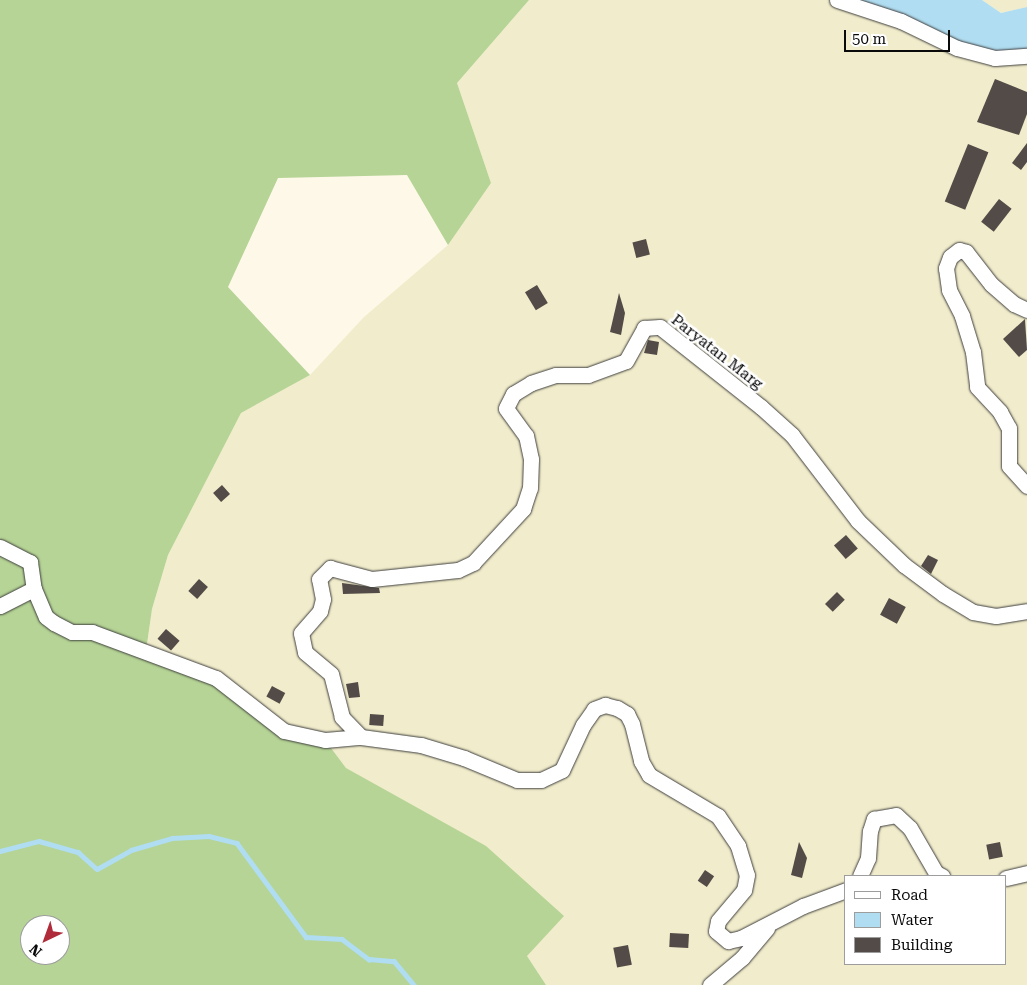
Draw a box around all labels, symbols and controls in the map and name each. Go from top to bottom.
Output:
scale bar [847,20,953,52]
text: 50 m [852,30,886,48]
street label: Paryatan Marg [667,310,767,394]
legend [844,875,1007,965]
text: Road [891,886,928,904]
text: Water [891,911,933,929]
north arrow [20,915,70,965]
text: Building [891,936,952,954]
text: N [26,941,45,960]

